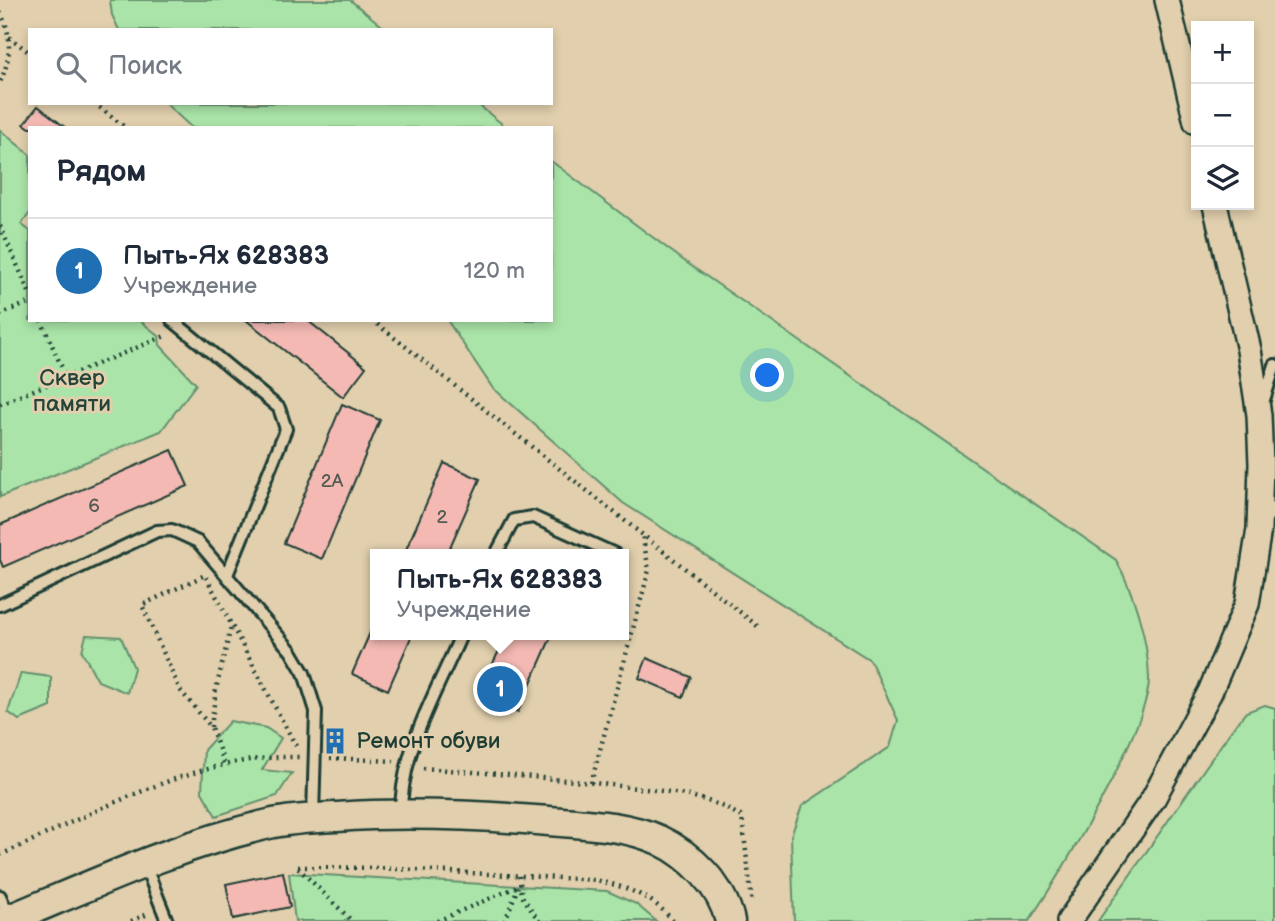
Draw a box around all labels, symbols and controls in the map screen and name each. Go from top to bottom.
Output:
map controls [1191,21,1254,210]
button: + [1191,21,1254,84]
search box [28,28,553,105]
icon: search [52,48,90,86]
text: Поиск [108,51,182,82]
button: − [1191,84,1254,147]
button: layers [1191,147,1254,210]
text: Рядом [56,154,146,190]
text: Пыть-Ях 628383 [123,241,329,272]
text: 1 [74,257,84,285]
text: 120 m [464,257,525,285]
text: Учреждение [123,272,257,300]
your location [750,358,784,392]
park label: Сквер памяти [33,364,111,418]
house number: 2А [321,470,344,493]
house number: 6 [88,495,100,518]
house number: 2 [436,506,448,529]
popup [370,549,629,640]
text: Пыть-Ях 628383 [397,565,602,596]
text: Учреждение [397,596,531,624]
pin: 1 [477,663,523,715]
building icon: Ремонт обуви [320,726,350,756]
place label: Ремонт обуви [356,727,501,755]

